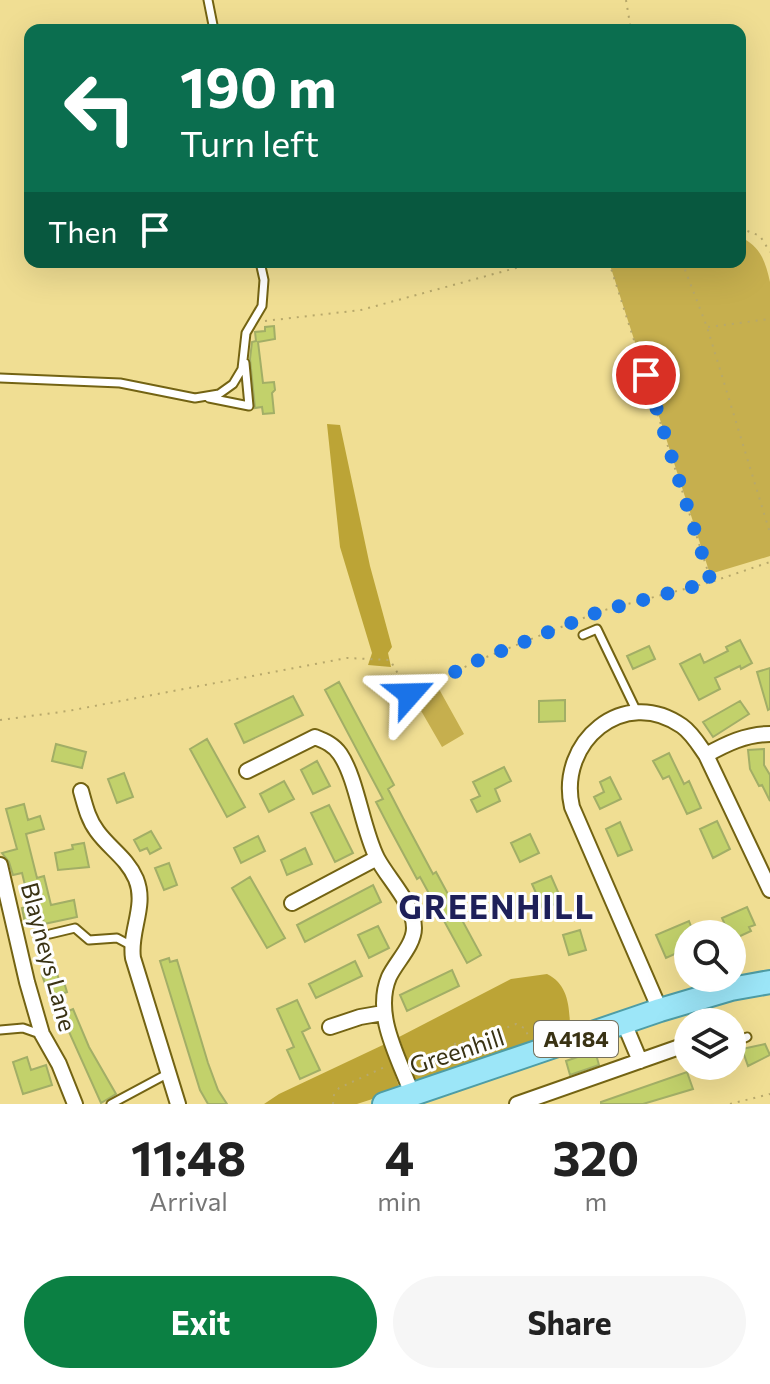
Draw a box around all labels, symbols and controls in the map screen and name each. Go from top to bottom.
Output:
text: 190 m [180,51,337,120]
icon: left [48,56,152,160]
text: Turn left [180,120,319,164]
icon: arrive [133,208,177,252]
text: Then [48,212,117,249]
pin [612,341,680,409]
icon: arrive [624,353,668,397]
position arrow [368,652,452,736]
street label: Blayneys Lane [16,879,83,1034]
district label: GREENHILL [399,886,595,926]
map controls [674,920,746,1080]
button: search [674,920,746,992]
button: layers [674,1008,746,1080]
road number: A4184 [534,1021,618,1057]
street label: Greenhill [405,1022,508,1079]
text: 11:48 [131,1127,246,1186]
text: 4 [385,1127,414,1186]
text: 320 [552,1127,639,1186]
text: Arrival [149,1185,228,1216]
text: min [377,1185,421,1216]
text: m [584,1185,607,1216]
button: Exit [24,1276,377,1368]
button: Share [393,1276,746,1368]

